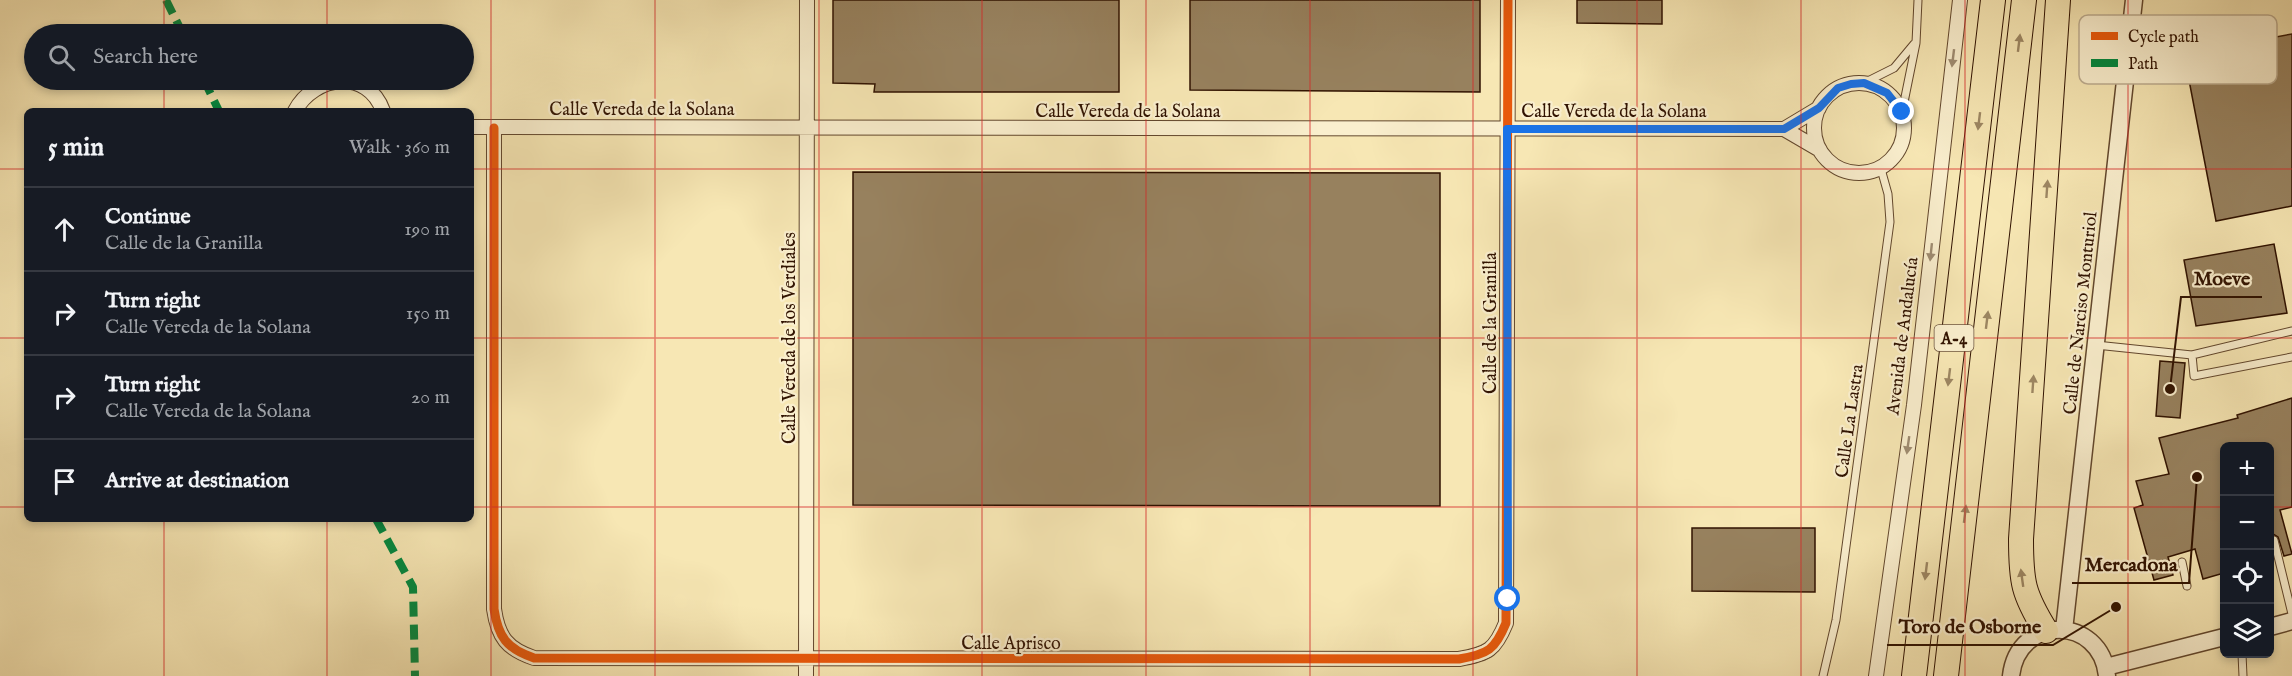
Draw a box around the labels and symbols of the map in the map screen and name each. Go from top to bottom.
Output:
legend [2079,15,2277,84]
text: Cycle path [2128,28,2199,48]
one-way arrow [2015,33,2024,52]
one-way arrow [1948,49,1958,68]
text: Path [2128,55,2159,75]
route end [1888,98,1914,124]
street label: Calle Vereda de la Solana [549,99,735,122]
street label: Calle Vereda de la Solana [1035,101,1221,124]
street label: Calle Vereda de la Solana [1521,101,1707,124]
one-way arrow [1974,111,1984,130]
one-way arrow [2042,180,2051,199]
street label: Calle de Narciso Monturiol [2059,211,2104,416]
street label: Calle Vereda de los Verdiales [779,232,802,444]
one-way arrow [1927,242,1936,261]
street label: Calle de la Granilla [1480,252,1503,394]
street label: Avenida de Andalucía [1882,256,1925,417]
callout: Moeve [2181,259,2262,297]
text: Moeve [2194,267,2251,292]
one-way arrow [1982,310,1992,329]
road number: A-4 [1934,325,1974,351]
street label: Calle La Lastra [1831,363,1870,480]
one-way arrow [1944,367,1954,386]
one-way arrow [2028,374,2037,393]
one-way arrow [1904,436,1913,455]
one-way arrow [1960,504,1969,523]
callout: Mercadona [2072,545,2189,583]
text: Mercadona [2084,553,2178,578]
one-way arrow [1922,561,1931,580]
one-way arrow [2018,569,2027,588]
route start [1494,585,1520,611]
callout: Toro de Osborne [1887,607,2053,645]
text: Toro de Osborne [1898,615,2042,640]
street label: Calle Aprisco [961,633,1061,656]

